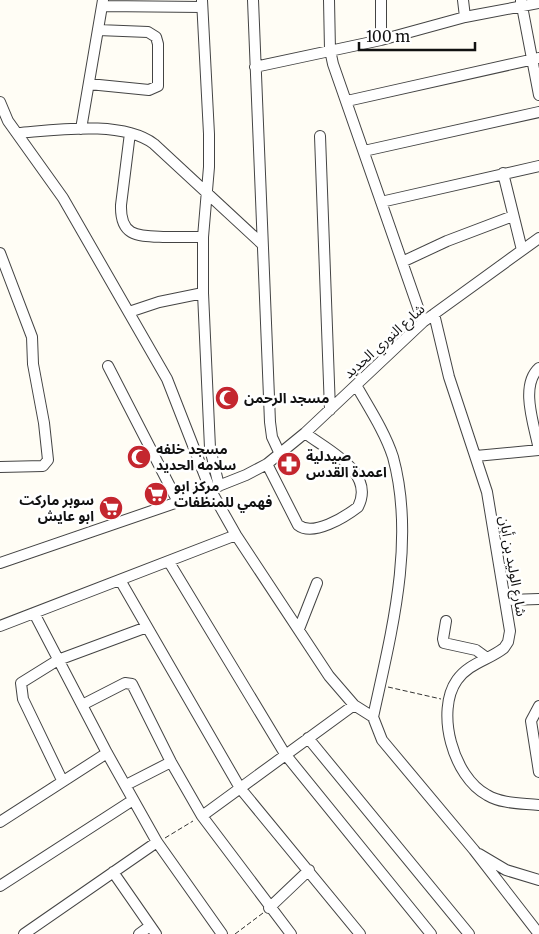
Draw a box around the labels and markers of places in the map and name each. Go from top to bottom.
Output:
mosque icon: مسجد الرحمن [214,385,240,411]
place label: مسجد الرحمن [244,389,329,407]
place label: مسجد خلفه سلامه الحديد [156,440,236,474]
mosque icon: مسجد خلفه سلامه الحديد [126,444,152,470]
place label: صيدلية اعمدة القدس [306,447,387,481]
pharmacy icon: صيدلية اعمدة القدس [276,451,302,477]
place label: مركز ابو فهمي للمنظفات [174,477,272,513]
supermarket icon: مركز ابو فهمي للمنظفات [143,481,169,507]
place label: سوبر ماركت ابو عايش [19,491,94,525]
supermarket icon: سوبر ماركت ابو عايش [98,495,124,521]

